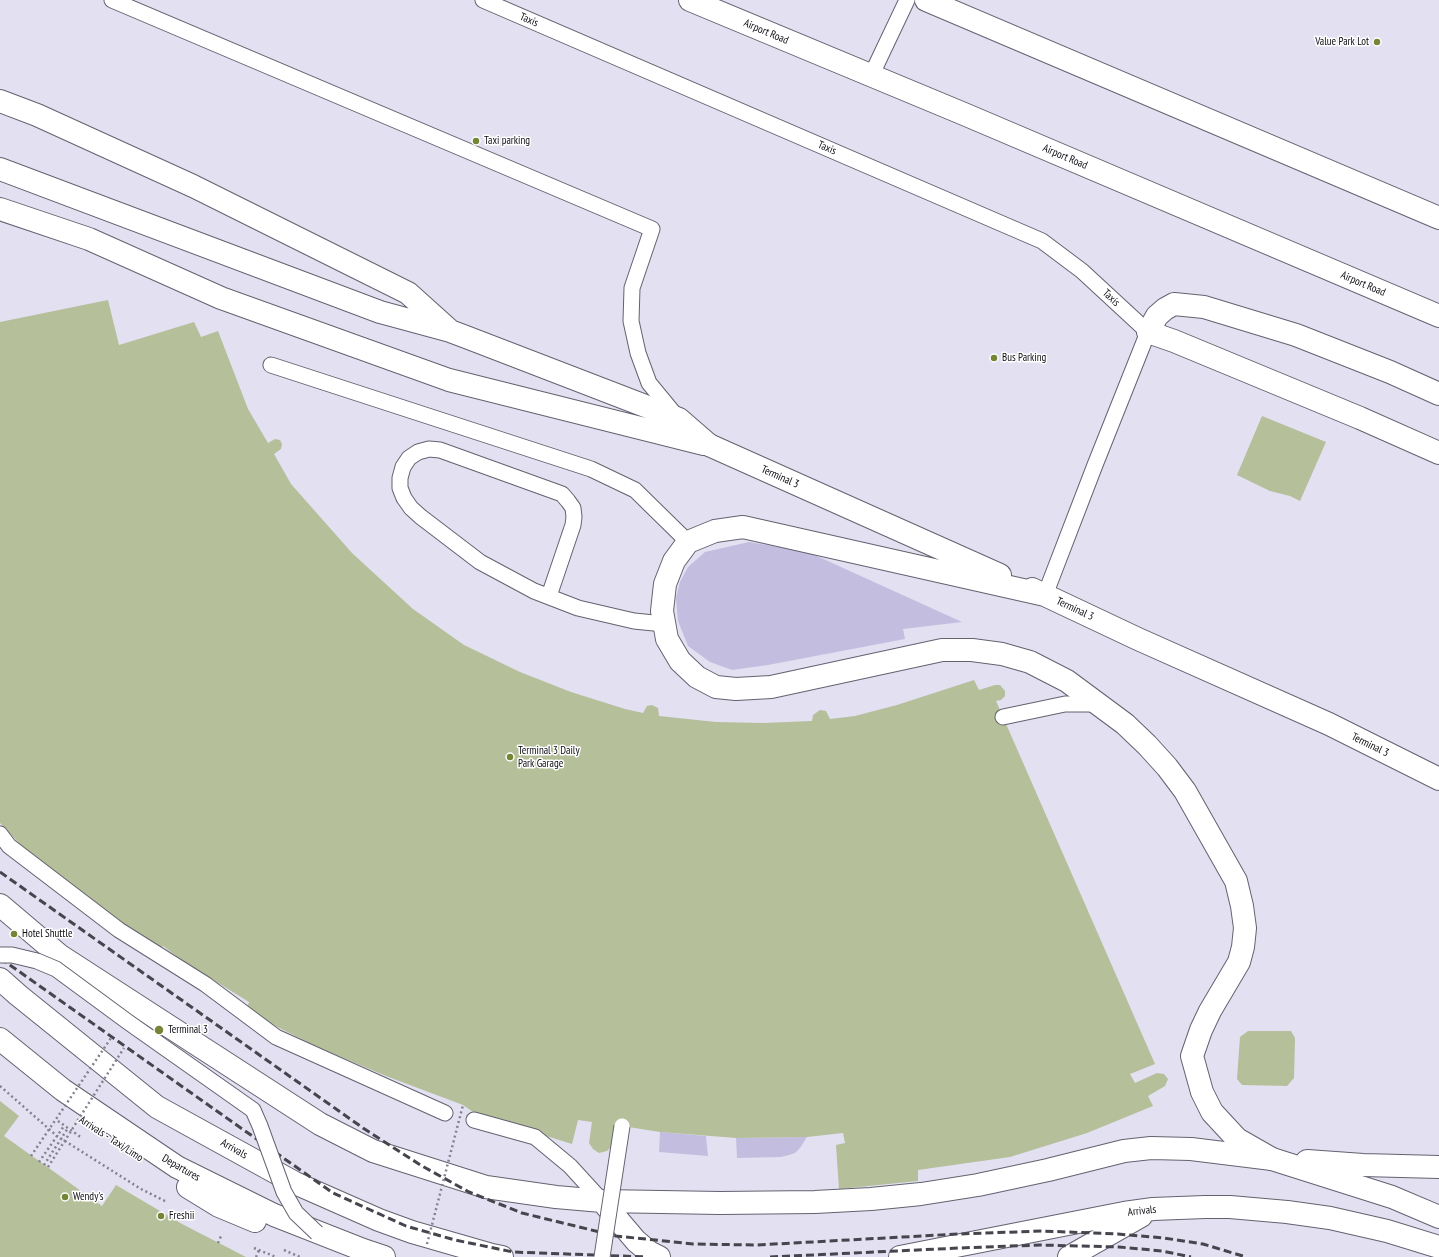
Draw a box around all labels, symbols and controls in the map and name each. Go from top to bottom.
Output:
street label: Taxis [518,10,540,30]
street label: Airport Road [742,17,790,47]
place label: Value Park Lot [1315,35,1369,49]
marker: Value Park Lot [1372,37,1382,47]
place label: Taxi parking [484,134,530,148]
marker: Taxi parking [471,136,481,146]
street label: Taxis [816,138,838,158]
street label: Airport Road [1041,142,1089,172]
street label: Airport Road [1339,269,1387,299]
street label: Taxis [1100,287,1122,309]
place label: Bus Parking [1002,351,1046,365]
marker: Bus Parking [989,353,999,363]
street label: Terminal 3 [759,463,801,491]
street label: Terminal 3 [1054,595,1096,623]
street label: Terminal 3 [1349,730,1391,760]
place label: Terminal 3 Daily Park Garage [518,744,580,770]
marker: Terminal 3 Daily Park Garage [505,752,515,762]
place label: Hotel Shuttle [22,927,73,941]
marker: Hotel Shuttle [9,929,19,939]
place label: Terminal 3 [168,1023,208,1037]
marker: Terminal 3 [153,1024,165,1036]
street label: Arrivals - Taxi/Limo [76,1113,146,1165]
street label: Arrivals [218,1136,250,1162]
street label: Departures [160,1152,202,1184]
place label: Wendy's [73,1190,103,1204]
marker: Wendy's [60,1192,70,1202]
street label: Arrivals [1127,1203,1157,1219]
place label: Freshii [169,1209,194,1223]
marker: Freshii [156,1211,166,1221]

